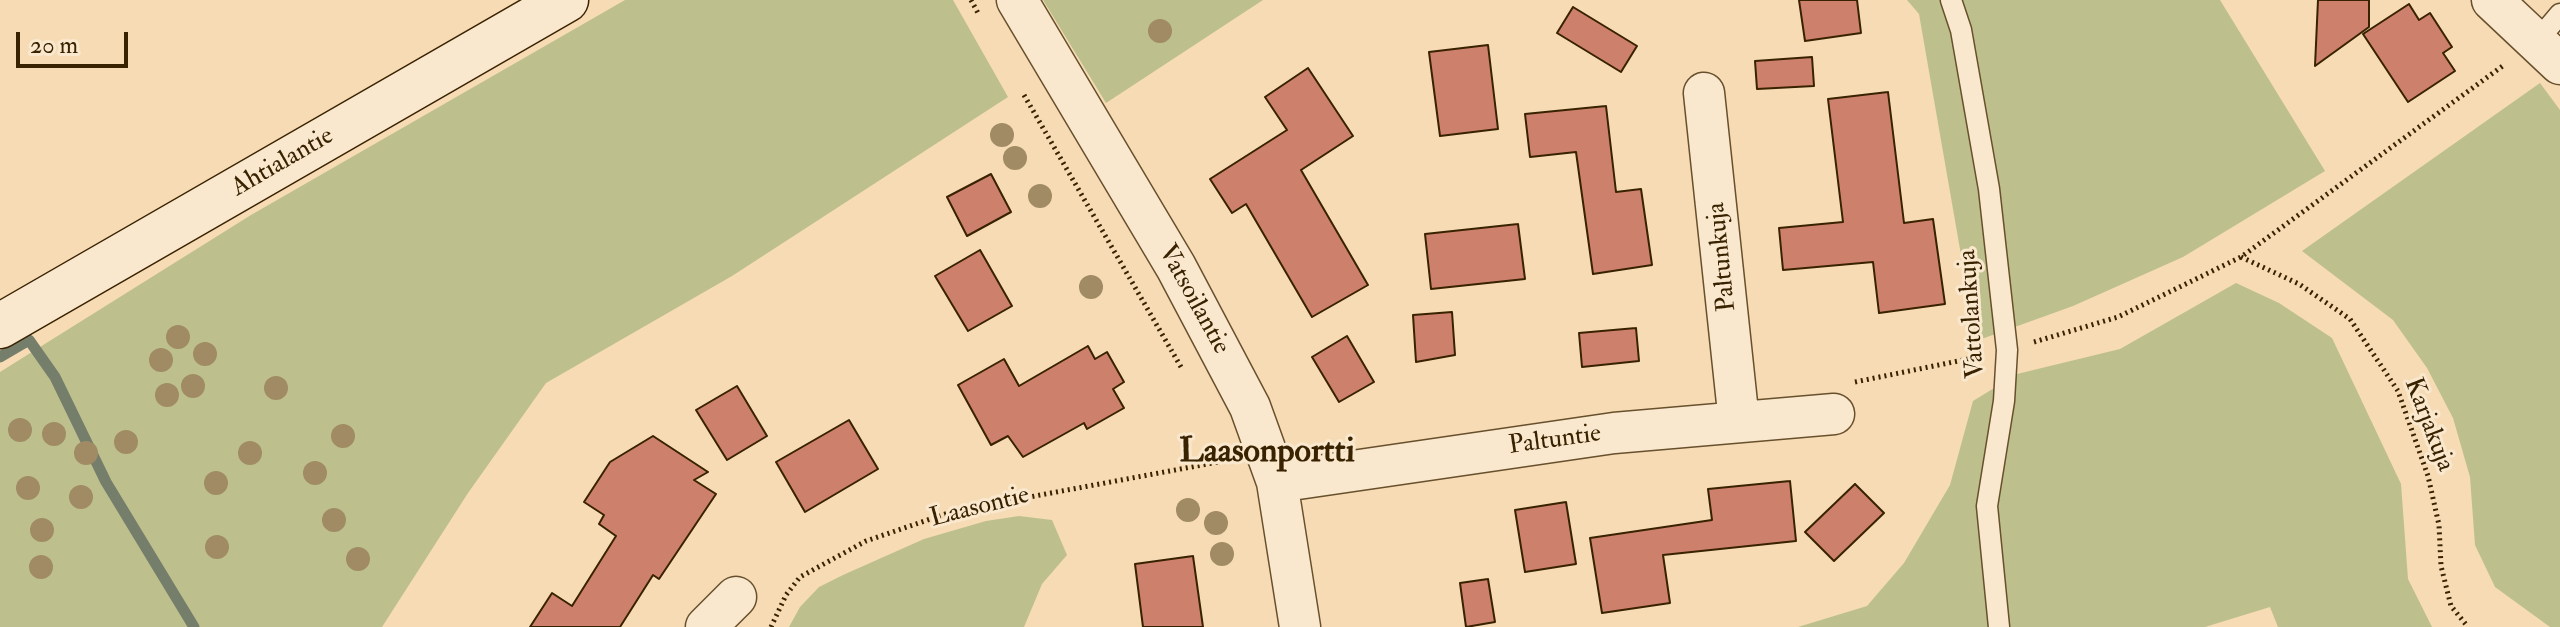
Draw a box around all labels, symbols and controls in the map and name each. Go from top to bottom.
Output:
scale bar [20,16,132,66]
text: 20 m [30,30,78,61]
street label: Ahtialantie [226,121,340,205]
street label: Paltunkuja [1702,201,1744,313]
street label: Vatsoilantie [1150,240,1236,360]
street label: Vattolankuja [1953,248,1993,380]
street label: Karjakuja [2396,374,2460,476]
street label: Paltuntie [1507,419,1603,463]
district label: Laasonportti [1179,434,1355,474]
street label: Laasontie [927,481,1033,535]

